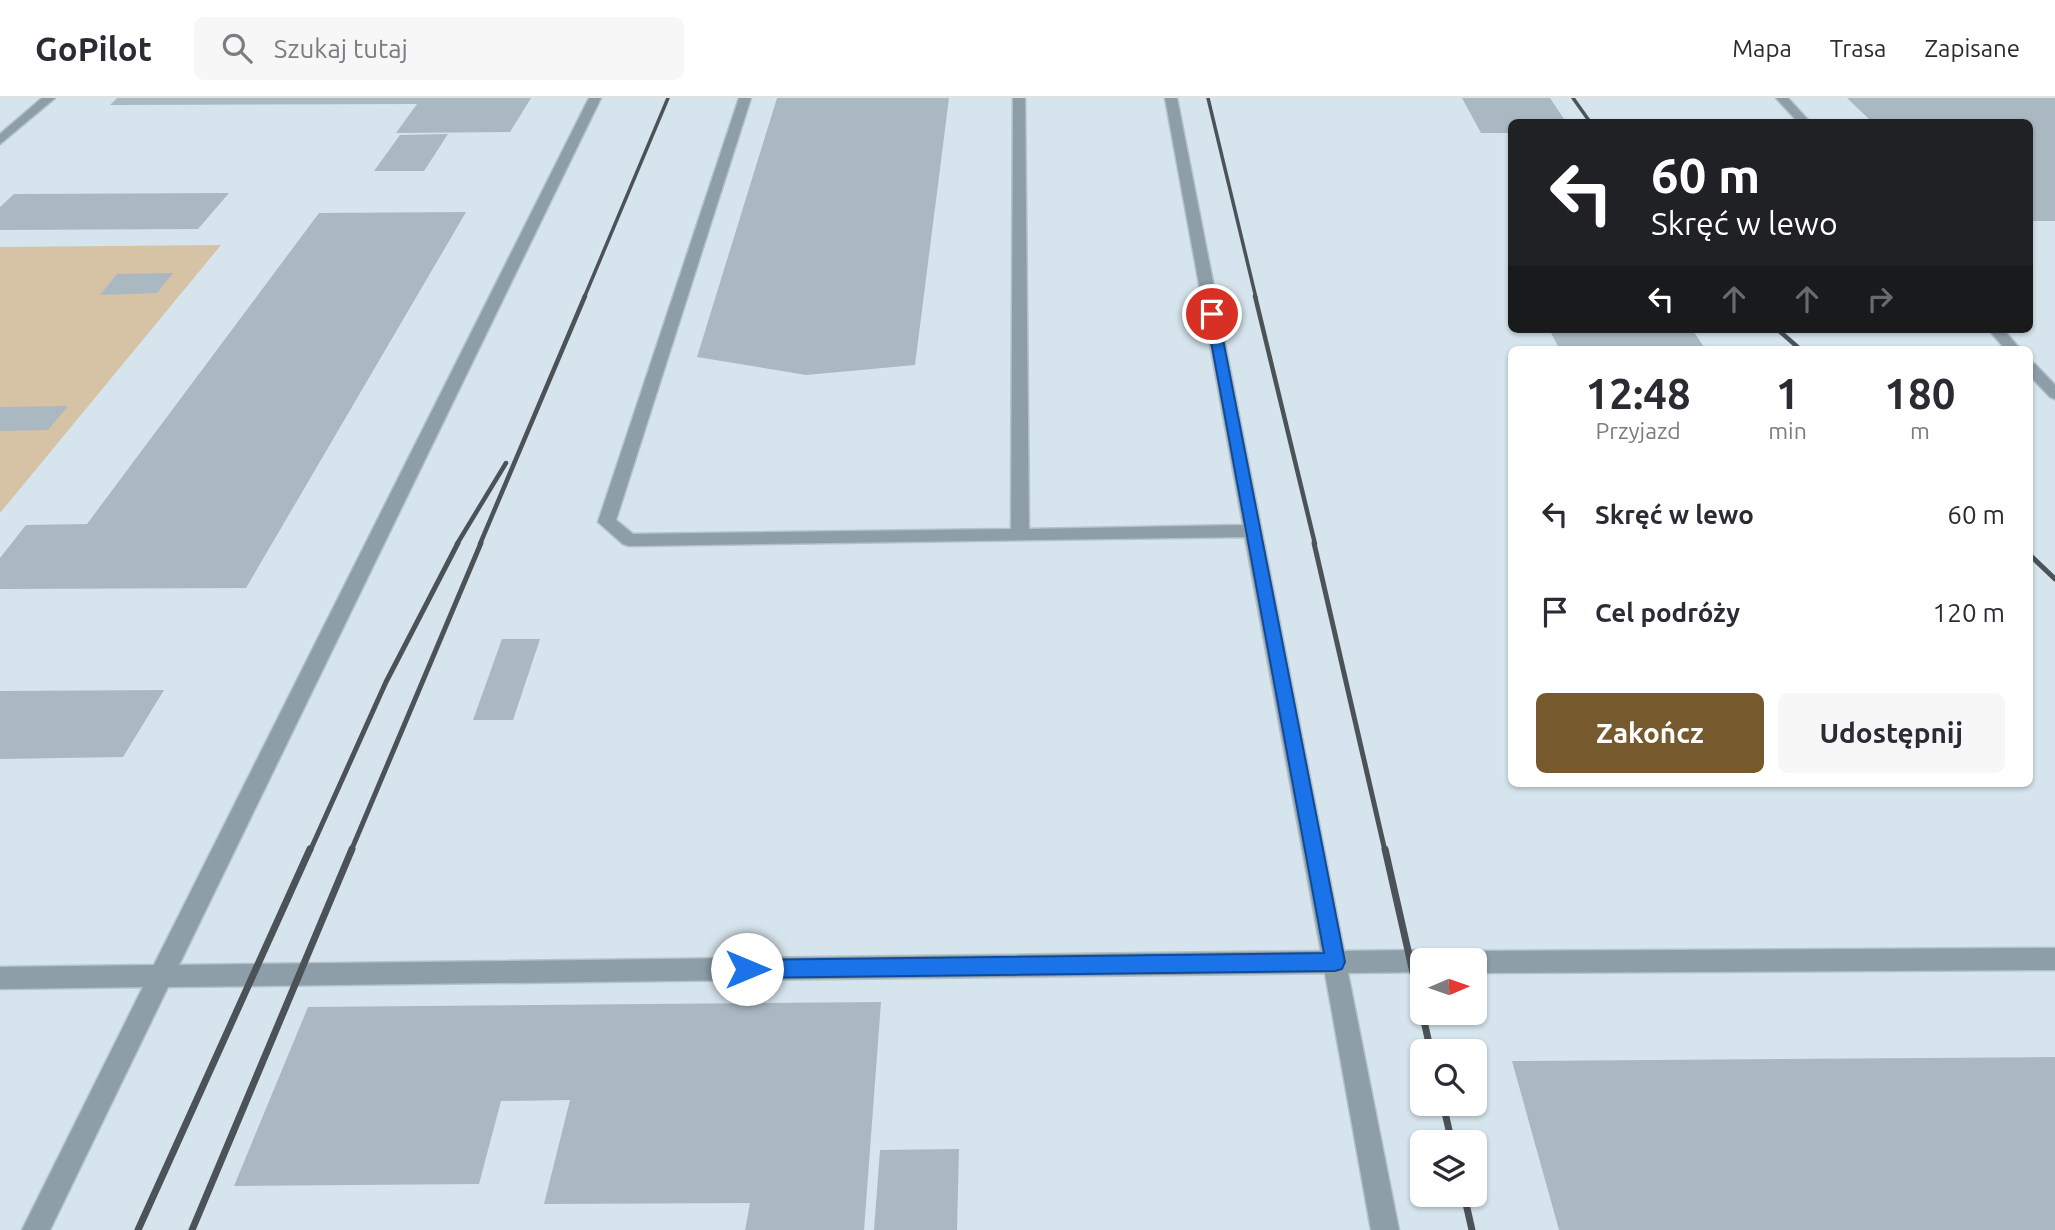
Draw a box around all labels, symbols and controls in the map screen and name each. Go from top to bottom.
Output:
search box [194,17,684,80]
icon: search [218,29,256,67]
text: GoPilot [35,30,152,67]
text: Szukaj tutaj [274,34,408,63]
text: Mapa [1732,35,1792,62]
text: Trasa [1830,35,1886,62]
text: Zapisane [1924,35,2020,62]
icon: left [1536,147,1627,238]
text: 60 m [1651,147,1760,202]
text: Skręć w lewo [1651,205,1838,241]
icon: left [1642,280,1680,318]
icon: ahead [1715,280,1753,318]
icon: ahead [1788,280,1826,318]
icon: right [1861,280,1899,318]
pin [1182,284,1242,344]
icon: arrive [1193,295,1231,333]
text: 12:48 [1586,370,1691,417]
text: 1 [1776,370,1799,417]
text: 180 [1884,370,1955,417]
text: Przyjazd [1595,418,1681,443]
text: min [1768,418,1807,443]
text: m [1910,418,1930,443]
icon: left [1536,495,1574,533]
text: Skręć w lewo [1595,500,1754,529]
text: 60 m [1947,500,2005,529]
icon: arrive [1536,593,1574,631]
text: Cel podróży [1595,598,1740,627]
text: 120 m [1933,598,2005,627]
button: Zakończ [1536,693,1764,773]
button: Udostępnij [1778,693,2005,773]
position arrow [710,932,784,1006]
north arrow [1410,948,1488,1026]
map controls [1410,948,1487,1207]
button: search [1410,1039,1487,1116]
button: layers [1410,1130,1487,1207]

